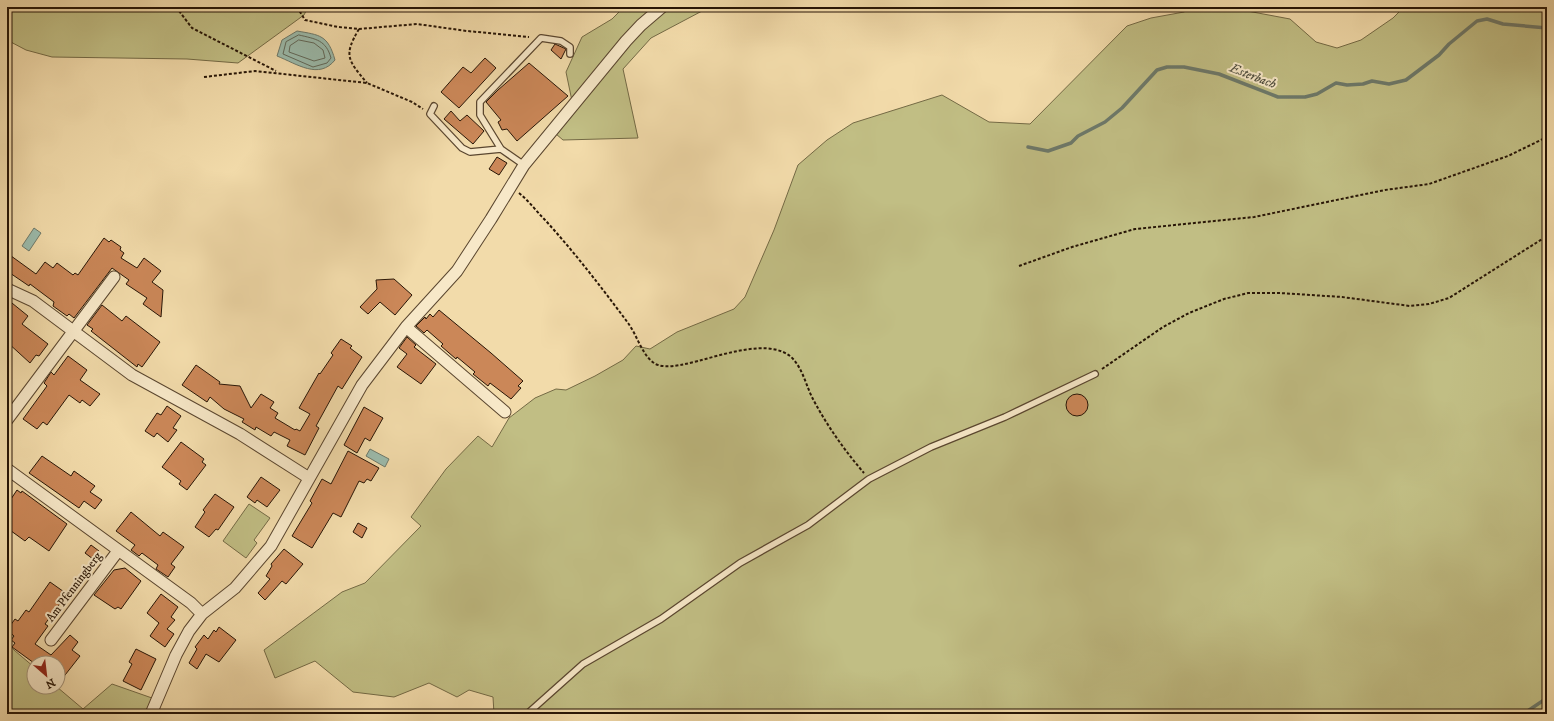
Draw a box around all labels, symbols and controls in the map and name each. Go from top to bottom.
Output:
water label: Esterbach [1227,60,1279,92]
street label: Am Pfenningberg [43,549,105,625]
north arrow [26,655,66,695]
text: N [43,675,57,691]

